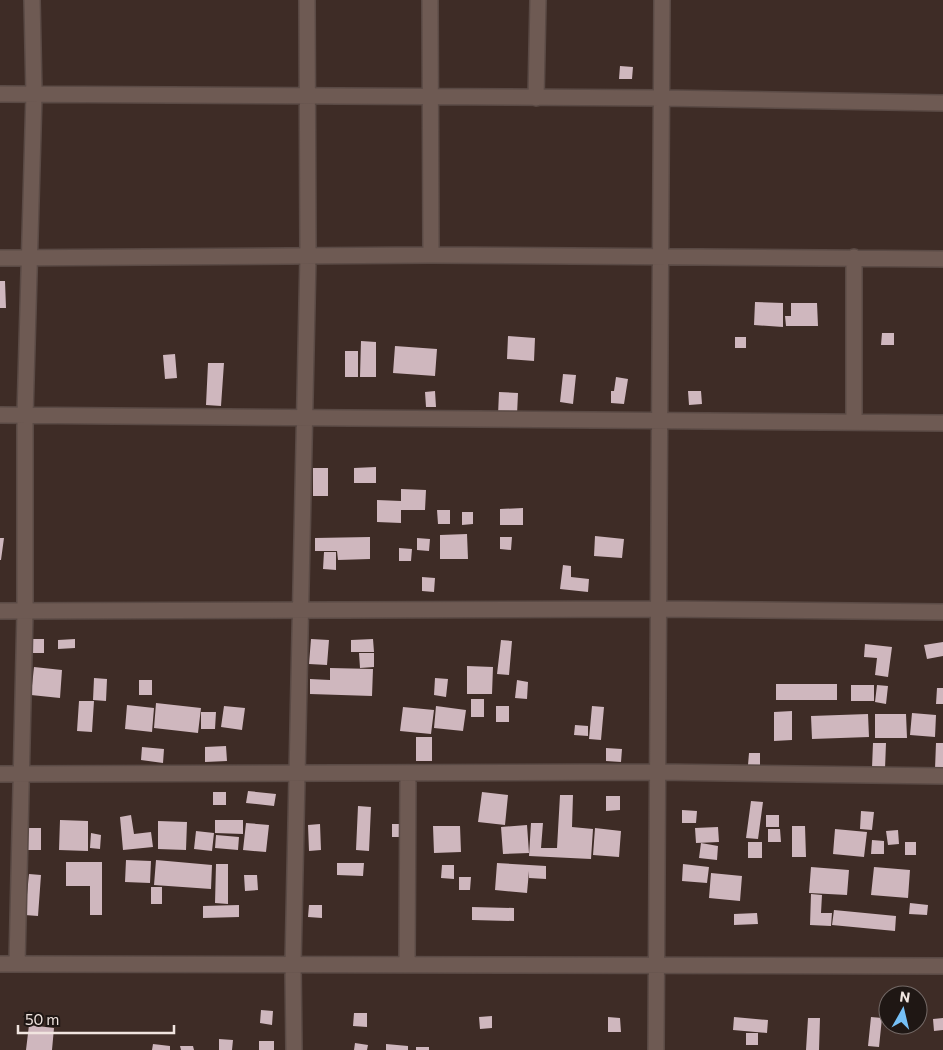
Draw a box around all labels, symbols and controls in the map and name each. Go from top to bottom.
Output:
north arrow [878,985,928,1035]
text: N [898,987,911,1006]
scale bar [18,1002,174,1034]
text: 50 m [25,1010,59,1028]

